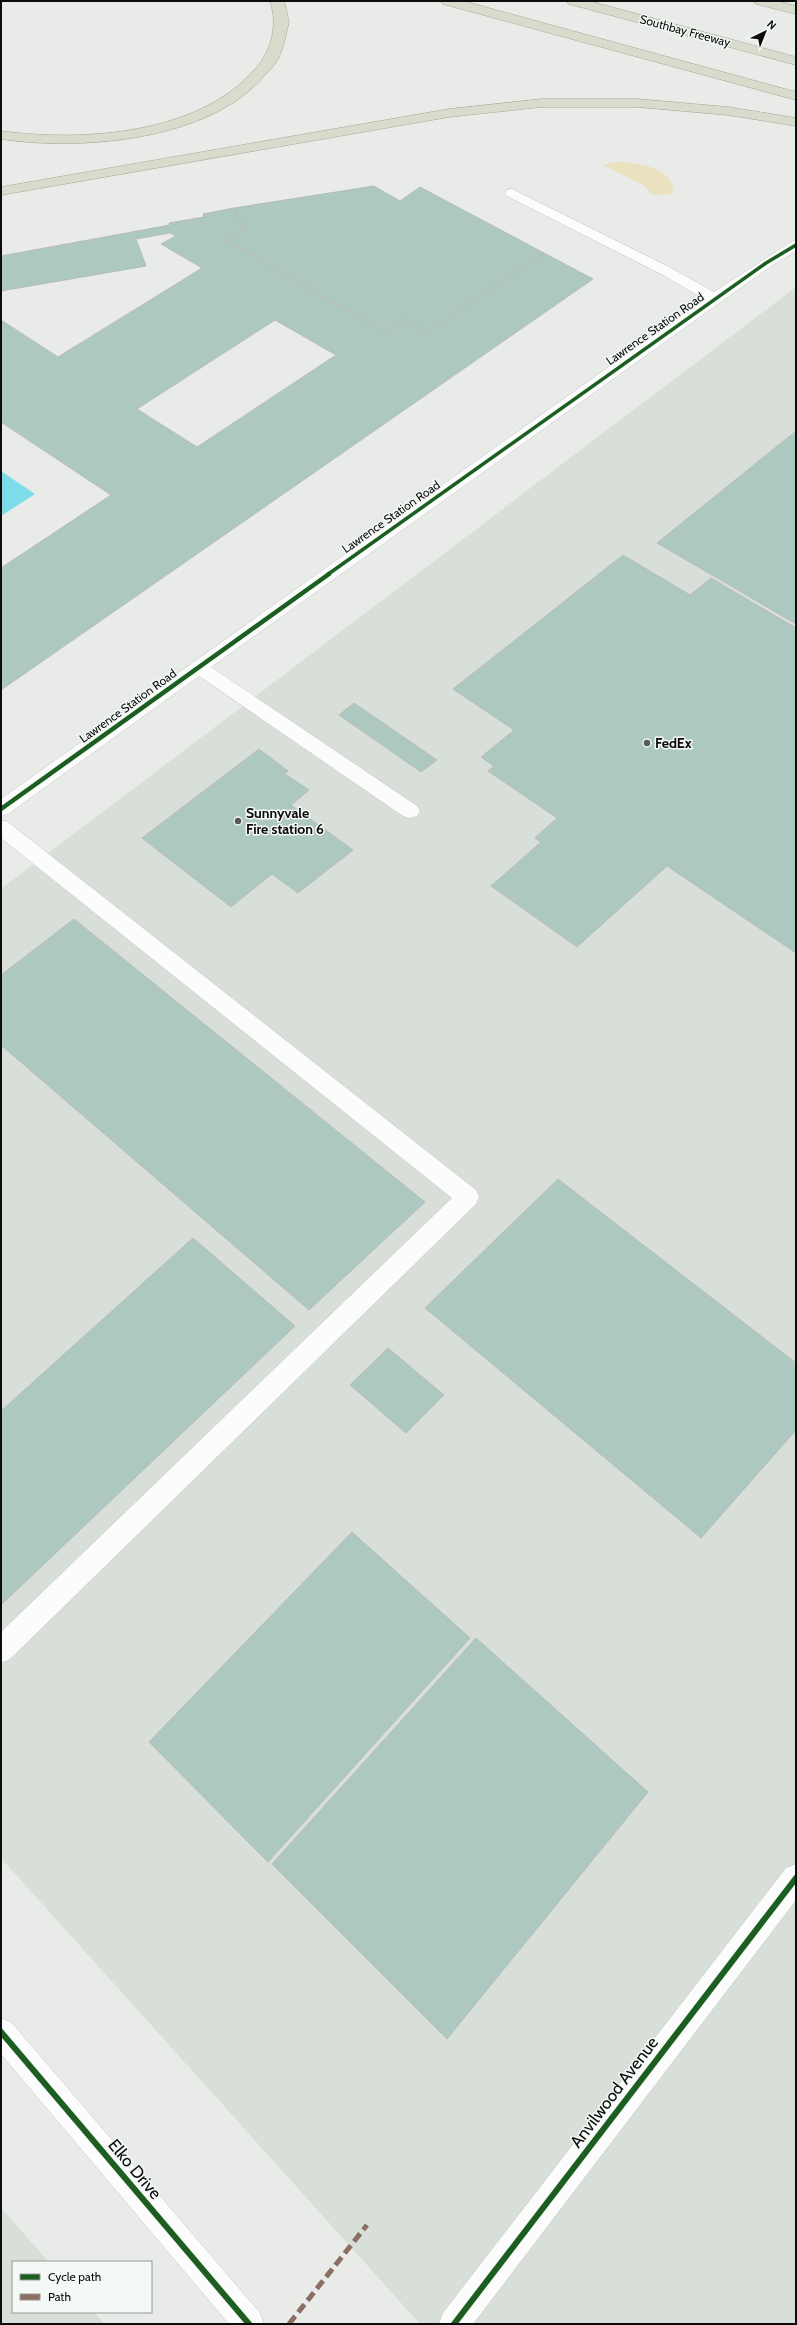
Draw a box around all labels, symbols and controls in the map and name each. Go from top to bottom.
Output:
street label: Southbay Freeway [638,11,732,50]
north arrow [745,12,785,52]
text: N [764,17,779,32]
street label: Lawrence Station Road [603,289,707,368]
street label: Lawrence Station Road [339,477,443,556]
street label: Lawrence Station Road [76,665,179,746]
place label: FedEx [655,734,692,752]
marker: FedEx [642,738,652,748]
place label: Sunnyvale Fire station 6 [246,804,324,838]
marker: Sunnyvale Fire station 6 [233,816,243,826]
street label: Anvilwood Avenue [566,2032,662,2151]
street label: Elko Drive [104,2135,166,2203]
legend [12,2261,152,2313]
text: Cycle path [48,2269,101,2284]
text: Path [48,2289,71,2304]

